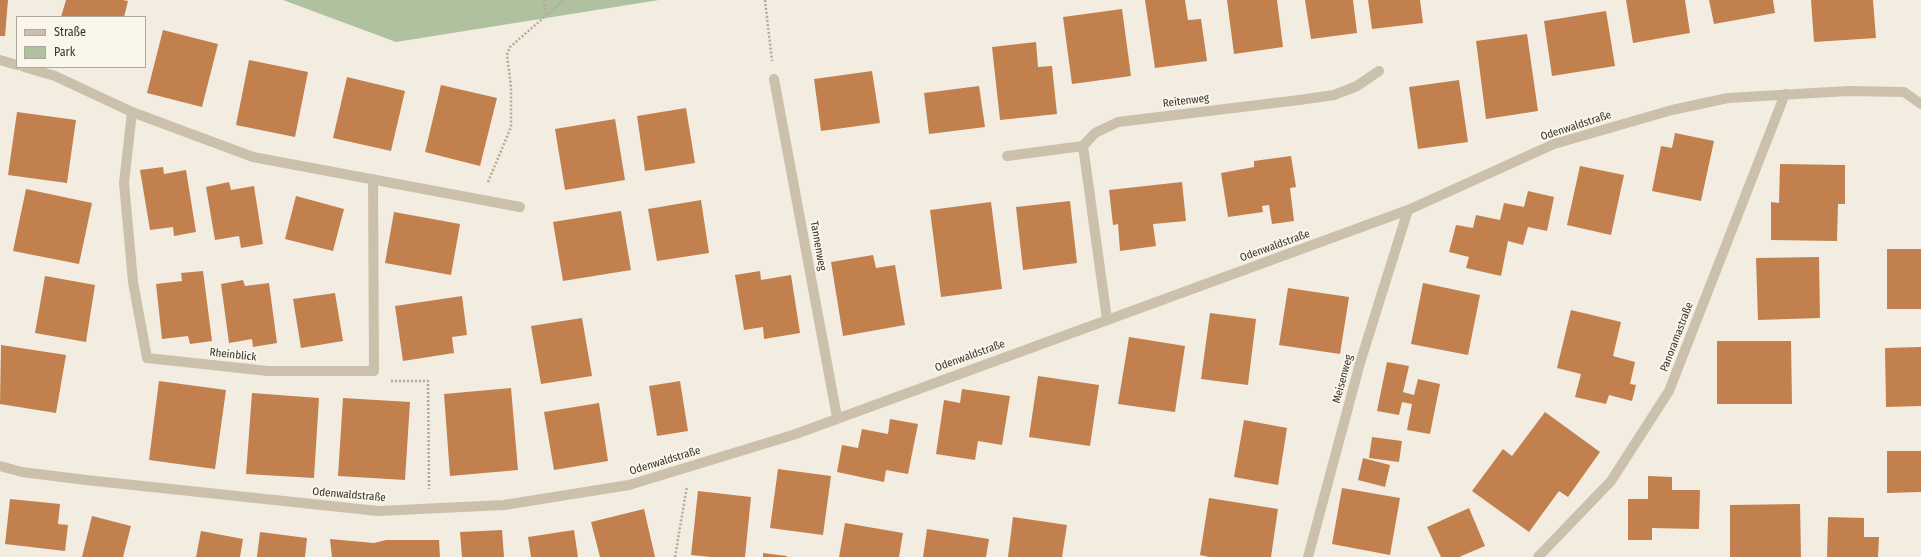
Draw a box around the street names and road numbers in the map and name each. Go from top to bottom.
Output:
street label: Reitenweg [1162,92,1210,110]
street label: Odenwaldstraße [1539,108,1613,144]
street label: Tannenweg [807,220,829,272]
street label: Odenwaldstraße [1238,227,1312,265]
street label: Panoramastraße [1658,300,1696,374]
street label: Odenwaldstraße [933,337,1007,375]
street label: Rheinblick [209,346,257,364]
street label: Meisenweg [1330,353,1356,405]
street label: Odenwaldstraße [628,444,702,478]
street label: Odenwaldstraße [312,485,386,505]

